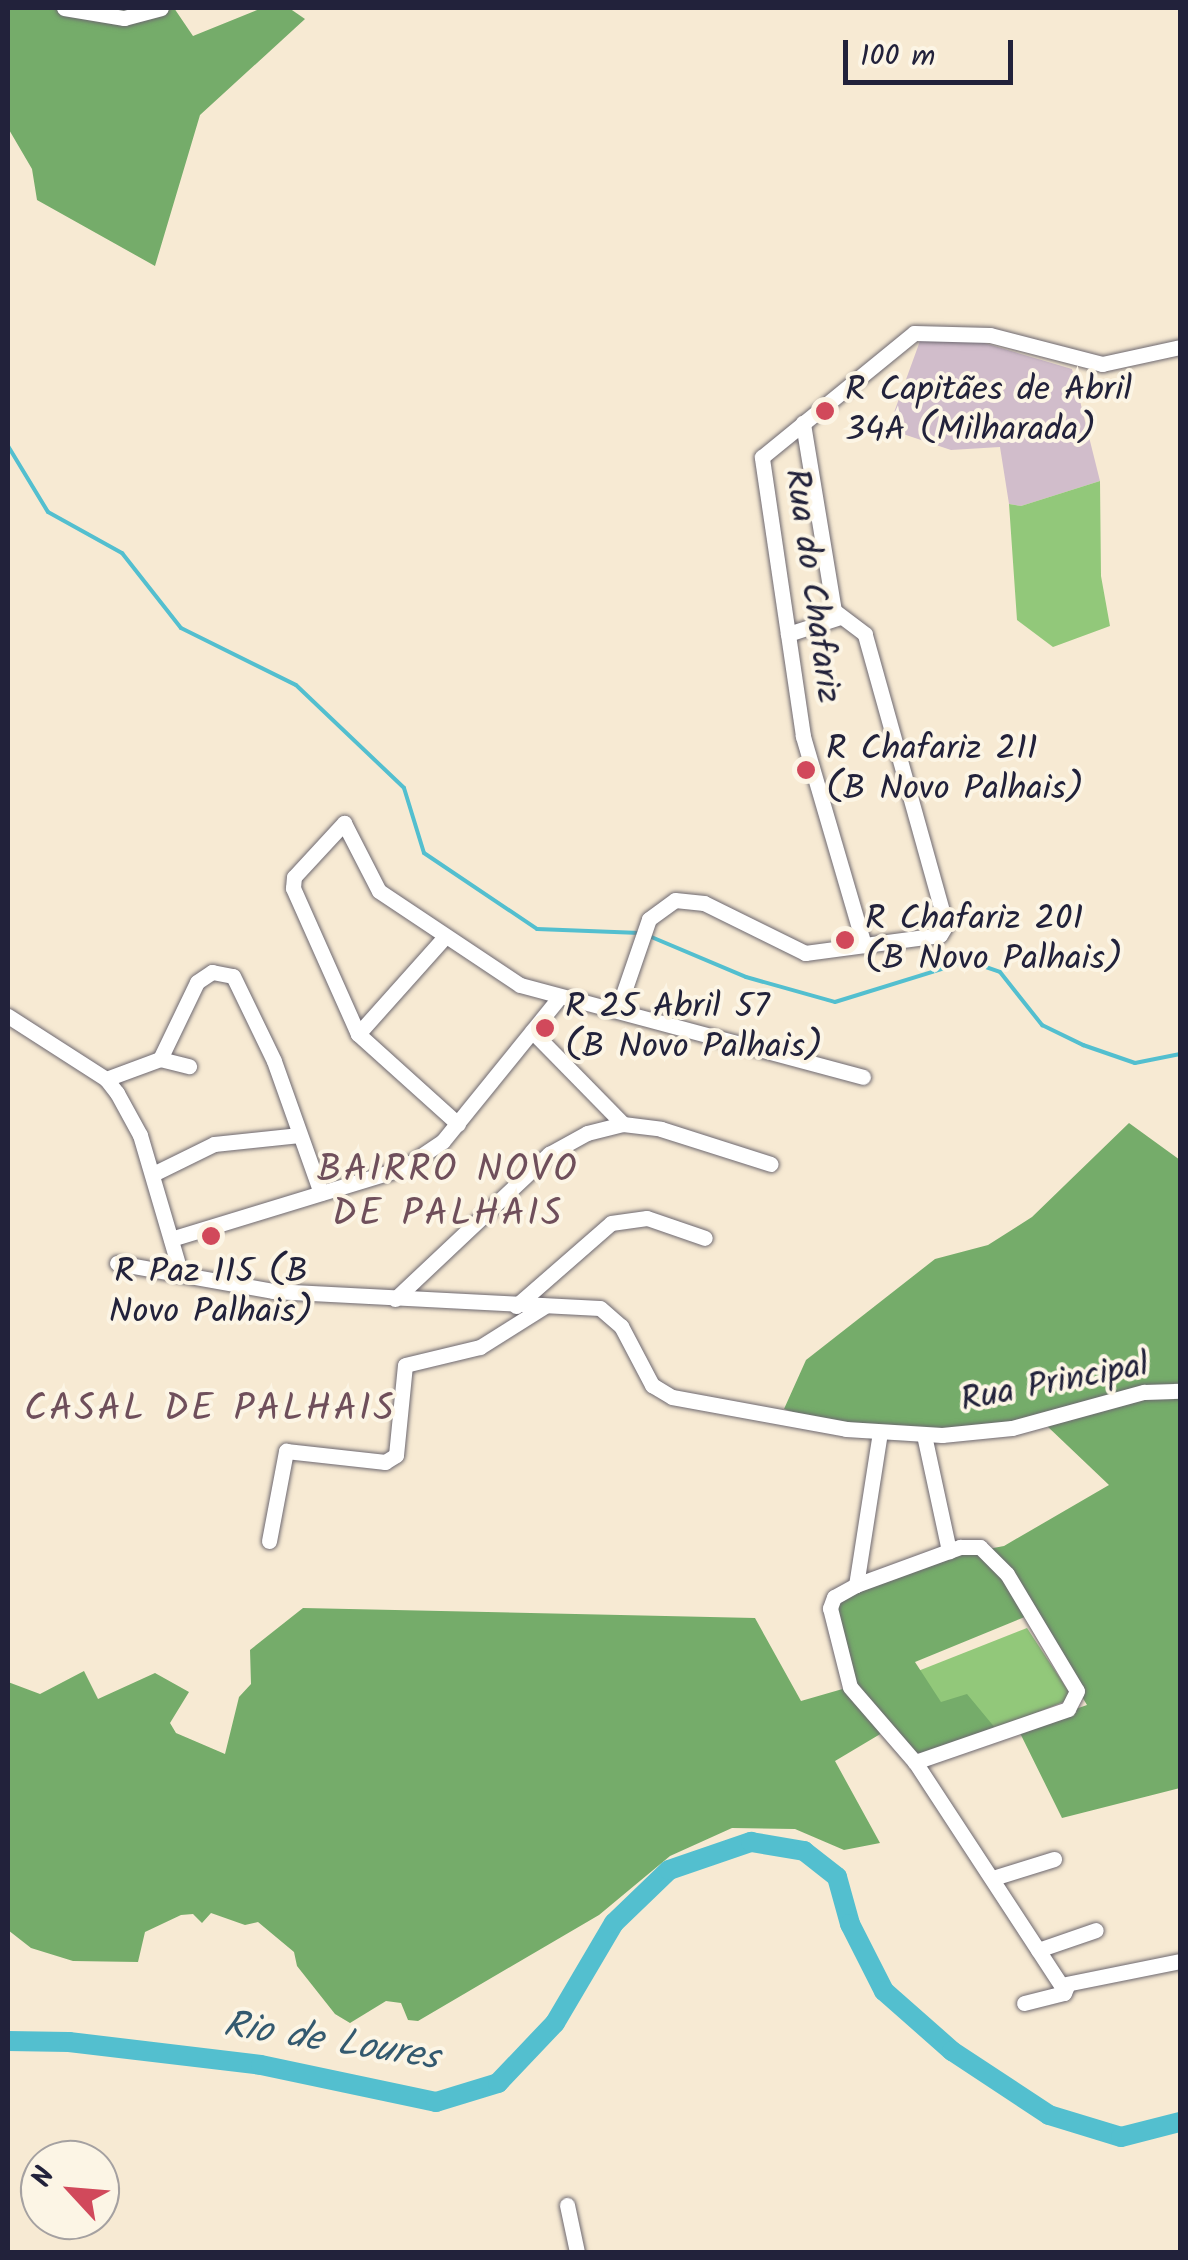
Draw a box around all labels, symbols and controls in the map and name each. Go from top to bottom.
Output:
scale bar [848,20,1018,82]
text: 100 m [860,33,935,81]
place label: R Capitães de Abril 34A (Milharada) [845,370,1132,452]
marker: R Capitães de Abril 34A (Milharada) [814,400,836,422]
street label: Rua do Chafariz [774,466,848,706]
place label: R Chafariz 211 (B Novo Palhais) [826,729,1084,811]
marker: R Chafariz 211 (B Novo Palhais) [795,759,817,781]
place label: R Chafariz 201 (B Novo Palhais) [865,899,1123,981]
marker: R Chafariz 201 (B Novo Palhais) [834,929,856,951]
place label: R 25 Abril 57 (B Novo Palhais) [565,987,823,1069]
marker: R 25 Abril 57 (B Novo Palhais) [534,1017,556,1039]
district label: BAIRRO NOVO DE PALHAIS [317,1149,579,1238]
marker: R Paz 115 (B Novo Palhais) [200,1225,222,1247]
place label: R Paz 115 (B Novo Palhais) [109,1252,313,1334]
street label: Rua Principal [957,1345,1153,1423]
district label: CASAL DE PALHAIS [24,1388,396,1434]
water label: Rio de Loures [220,2004,442,2082]
north arrow [20,2140,120,2240]
text: N [20,2160,68,2195]

